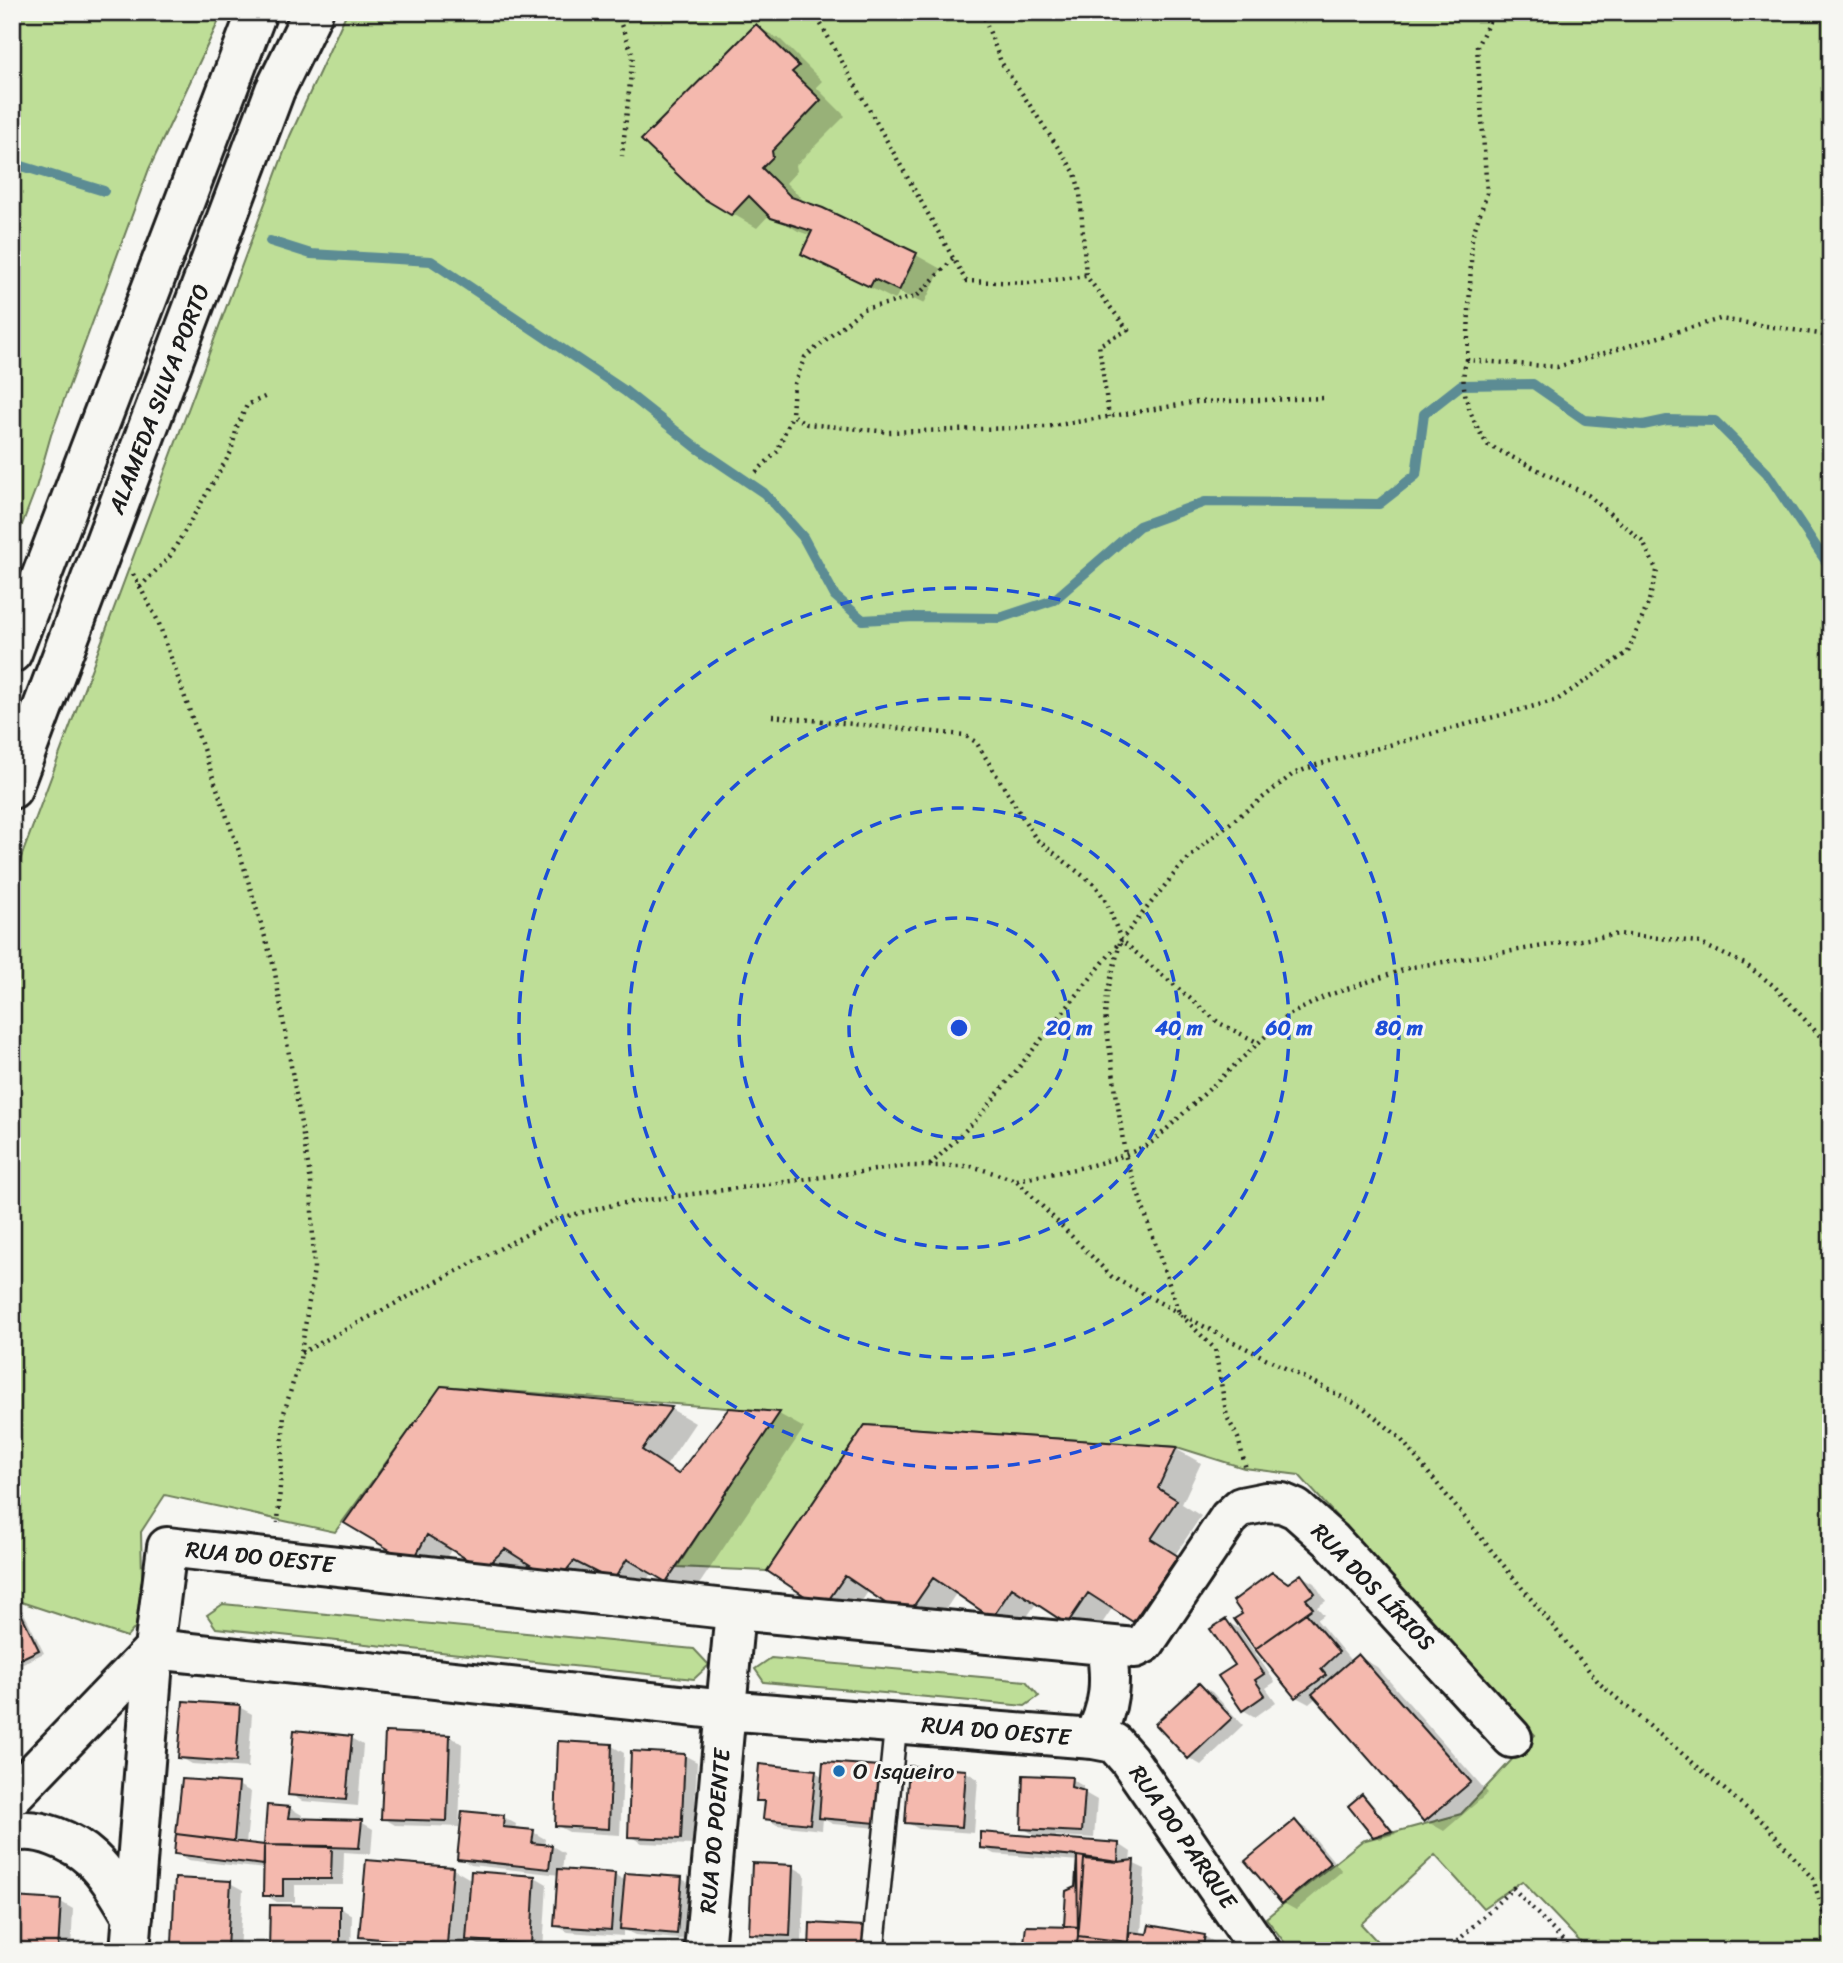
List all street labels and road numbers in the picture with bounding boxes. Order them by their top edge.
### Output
street label: ALAMEDA SILVA PORTO [96,278,222,521]
street label: RUA DOS LÍRIOS [1301,1513,1445,1661]
street label: RUA DO OESTE [184,1529,338,1585]
street label: RUA DO OESTE [920,1704,1073,1758]
street label: RUA DO POENTE [687,1746,743,1915]
street label: RUA DO PARQUE [1118,1756,1249,1919]

